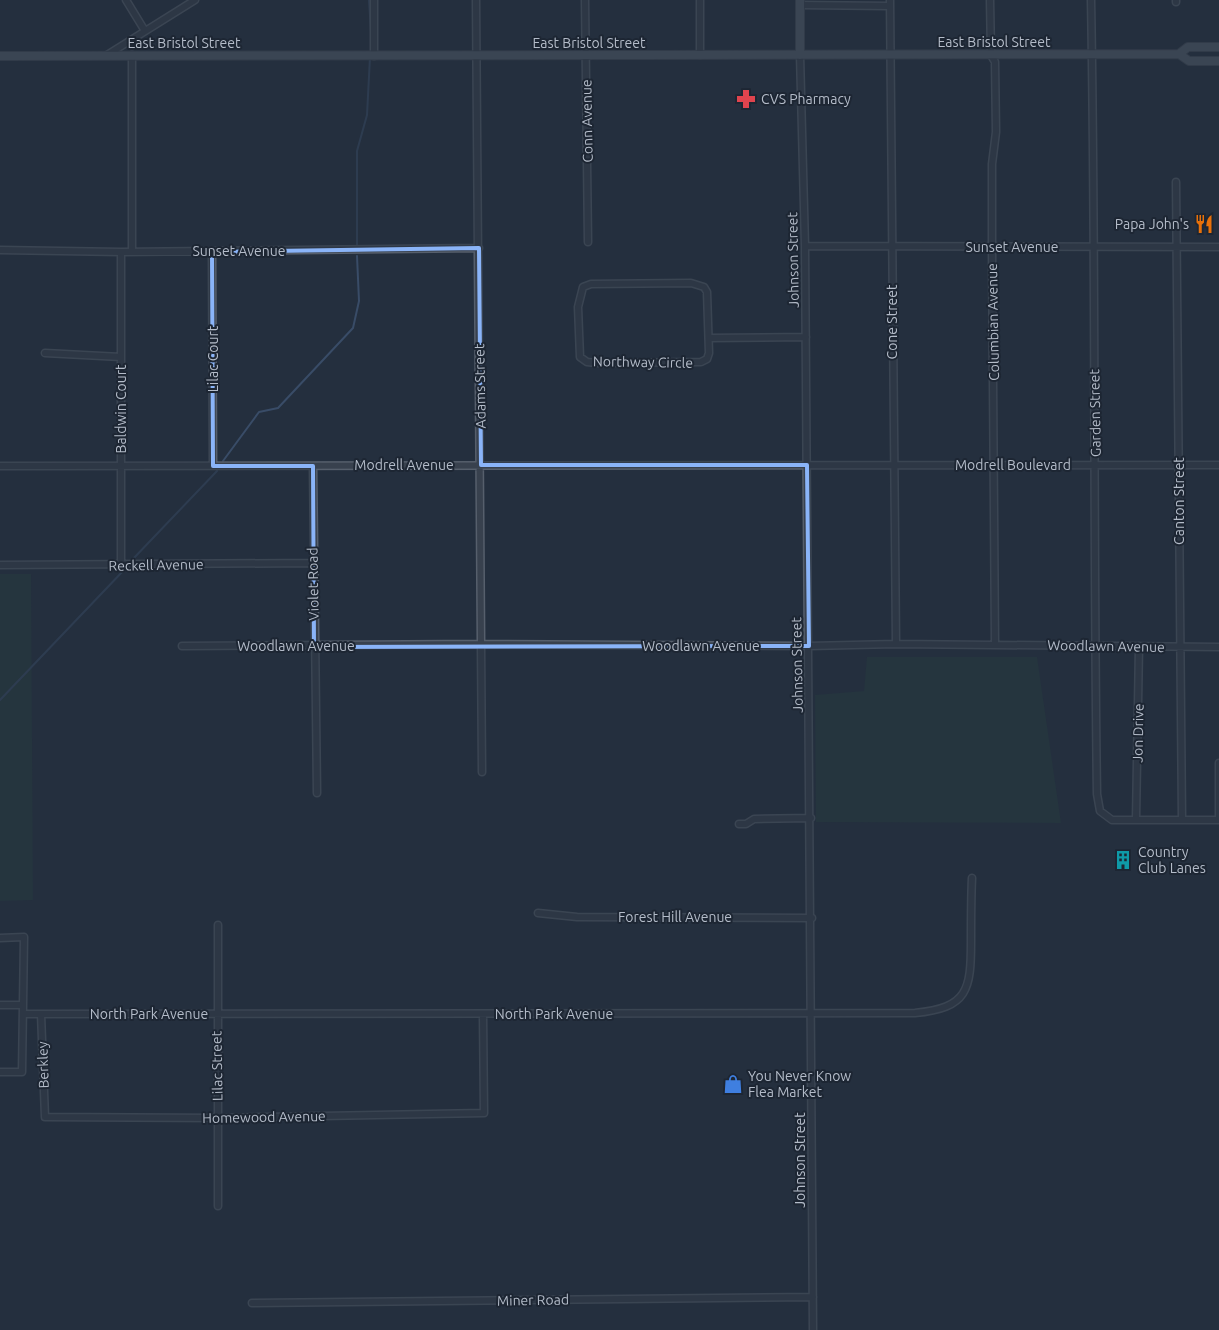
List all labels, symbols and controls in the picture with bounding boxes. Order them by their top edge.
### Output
street label: East Bristol Street [937,34,1051,50]
street label: East Bristol Street [127,35,241,51]
street label: East Bristol Street [532,35,646,51]
street label: Conn Avenue [578,79,596,163]
pharmacy icon: CVS Pharmacy [735,88,757,110]
place label: CVS Pharmacy [761,91,851,107]
street label: Johnson Street [784,212,802,308]
restaurant icon: Papa John's [1193,213,1215,235]
place label: Papa John's [1115,216,1189,232]
street label: Sunset Avenue [965,239,1059,255]
street label: Sunset Avenue [192,243,286,259]
street label: Columbian Avenue [984,263,1002,381]
street label: Cone Street [884,284,900,359]
street label: Lilac Court [205,325,221,392]
street label: Adams Street [471,343,489,429]
street label: Northway Circle [593,353,693,371]
street label: Baldwin Court [113,364,129,453]
street label: Garden Street [1086,368,1104,457]
street label: Modrell Avenue [354,457,454,473]
street label: Modrell Boulevard [955,457,1071,473]
street label: Canton Street [1171,457,1187,545]
street label: Violet Road [304,547,322,621]
street label: Reckell Avenue [108,556,204,574]
street label: Johnson Street [788,617,806,713]
street label: Woodlawn Avenue [1047,637,1165,655]
street label: Woodlawn Avenue [237,638,355,654]
street label: Woodlawn Avenue [642,638,760,654]
street label: Jon Drive [1129,703,1147,763]
place label: Country Club Lanes [1138,844,1206,876]
building icon: Country Club Lanes [1112,849,1134,871]
street label: Forest Hill Avenue [618,909,732,925]
street label: North Park Avenue [90,1006,208,1022]
street label: North Park Avenue [495,1006,613,1022]
street label: Lilac Street [208,1030,226,1101]
street label: Berkley [34,1041,52,1089]
place label: You Never Know Flea Market [748,1068,851,1100]
shop icon: You Never Know Flea Market [722,1073,744,1095]
street label: Homewood Avenue [202,1108,326,1126]
street label: Johnson Street [792,1112,808,1208]
street label: Miner Road [497,1291,569,1309]

